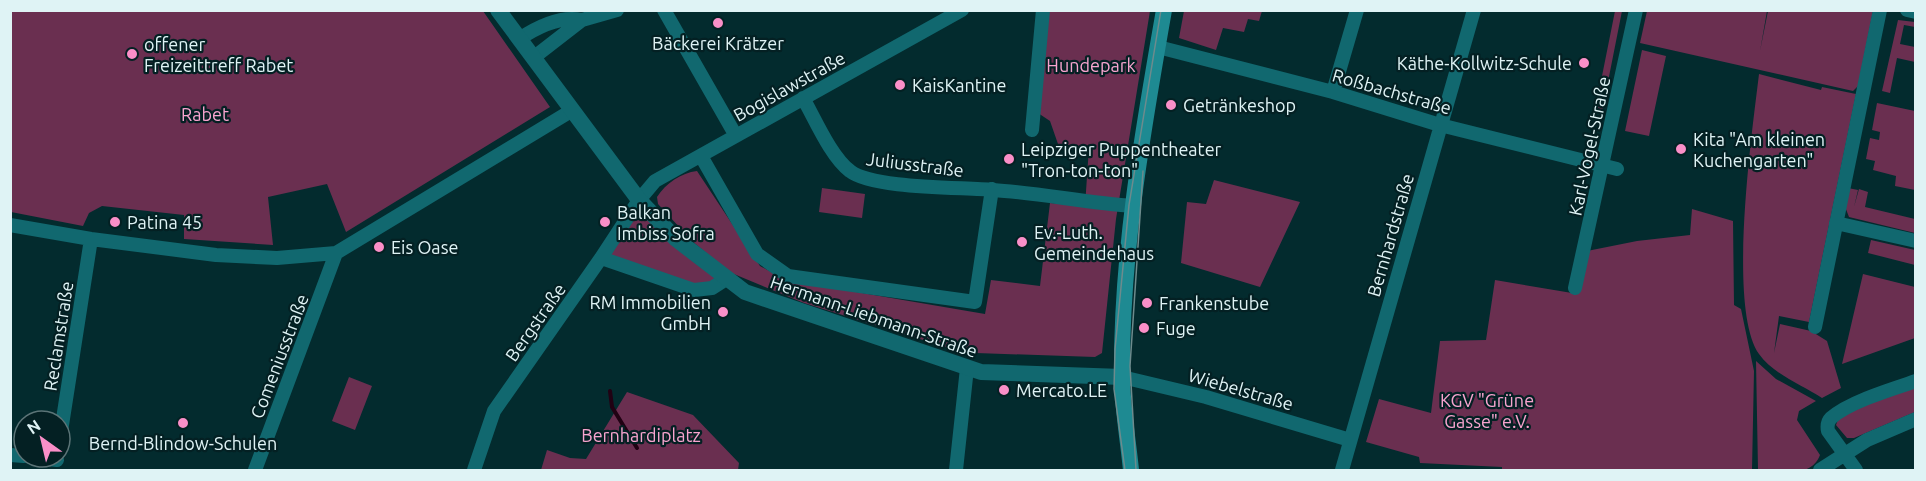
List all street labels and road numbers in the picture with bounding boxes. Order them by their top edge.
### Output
street label: Bogislawstraße [730,47,848,125]
street label: Roßbachstraße [1330,64,1454,118]
street label: Karl-Vogel-Straße [1564,75,1614,217]
street label: Juliusstraße [865,148,965,180]
street label: Bernhardstraße [1363,171,1417,299]
street label: Hermann-Liebmann-Straße [768,271,980,361]
street label: Bergstraße [501,279,569,365]
street label: Reclamstraße [39,280,77,392]
street label: Comeniusstraße [246,291,312,421]
street label: Wiebelstraße [1186,364,1296,414]

